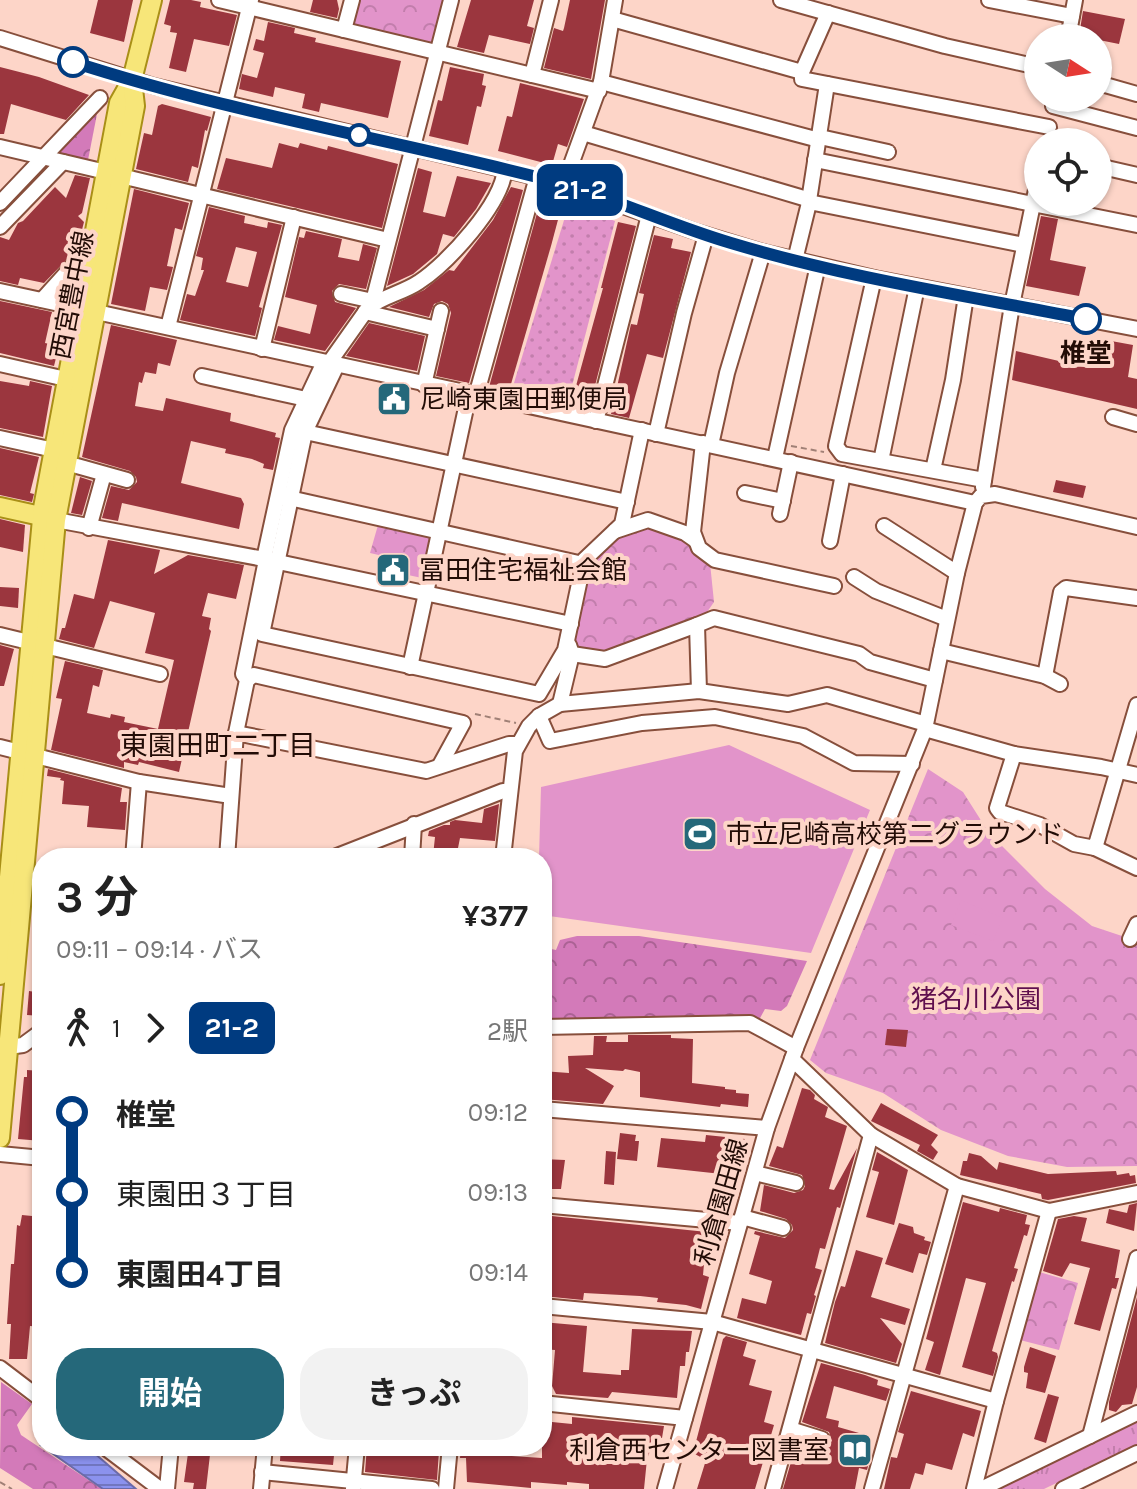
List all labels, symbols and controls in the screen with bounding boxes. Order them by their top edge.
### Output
north arrow [1024,24,1112,112]
map controls [1024,24,1112,216]
unlabelled marker [58,47,88,77]
unlabelled marker [348,124,370,146]
button: locate [1024,128,1112,216]
line badge: 21-2 [524,164,636,216]
text: 21-2 [553,173,607,206]
street label: 西宮豊中線 [45,228,100,362]
marker: 椎堂 [1071,304,1101,334]
place label: 椎堂 [1060,338,1112,369]
public building icon: 尼崎東園田郵便局 [375,380,413,418]
place label: 尼崎東園田郵便局 [420,384,628,415]
public building icon: 冨田住宅福祉会館 [374,551,412,589]
place label: 冨田住宅福祉会館 [419,555,627,586]
district label: 東園田町二丁目 [120,729,316,762]
sports icon: 市立尼崎高校第二グラウンド [681,815,719,853]
place label: 市立尼崎高校第二グラウンド [726,819,1064,850]
text: 3 分 [56,872,139,923]
text: ¥377 [462,898,528,934]
text: 09:11 – 09:14 · バス [56,934,263,965]
park label: 猪名川公園 [911,984,1041,1015]
icon: walk [56,1006,100,1050]
icon: forward [133,1006,177,1050]
text: 21-2 [205,1011,259,1044]
text: 1 [112,1013,121,1044]
text: 2駅 [487,1016,528,1047]
text: 椎堂 [116,1097,176,1133]
text: 09:12 [468,1097,528,1128]
street label: 利倉園田線 [689,1135,754,1269]
text: 東園田３丁目 [116,1177,296,1213]
text: 09:13 [468,1177,528,1208]
text: 東園田4丁目 [116,1257,284,1293]
text: 09:14 [468,1257,528,1288]
button: 開始 [56,1348,284,1440]
button: きっぷ [300,1348,528,1440]
library icon: 利倉西センター図書室 [836,1431,874,1469]
place label: 利倉西センター図書室 [569,1435,829,1466]

